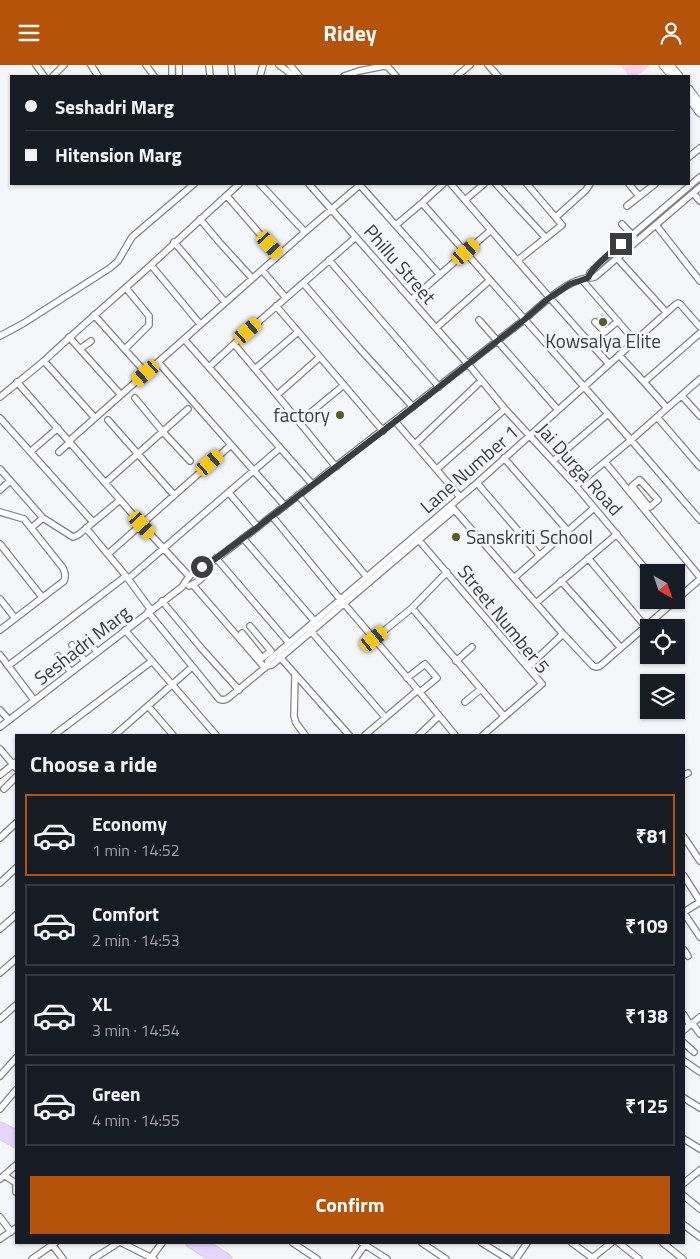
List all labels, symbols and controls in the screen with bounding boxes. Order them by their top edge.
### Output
text: Ridey [323,16,377,50]
icon: menu [15,19,43,47]
icon: person [657,19,685,47]
text: Seshadri Marg [55,92,174,121]
text: Hitension Marg [55,140,182,169]
street label: Phillu Street [357,217,444,310]
car [254,229,285,261]
route end [610,233,632,255]
car [449,236,482,268]
car [231,315,264,347]
marker: Kowsalya Elite [597,316,609,328]
place label: Kowsalya Elite [545,326,661,355]
car [129,357,162,389]
place label: factory [273,400,330,429]
marker: factory [334,409,346,421]
street label: Jai Durga Road [531,416,630,522]
street label: Lane Number 1 [413,418,524,520]
car [193,447,226,479]
car [126,509,157,541]
place label: Sanskriti School [466,522,593,551]
marker: Sanskriti School [450,531,462,543]
route start [191,556,213,578]
street label: Street Number 5 [451,558,557,679]
north arrow [640,564,685,609]
map controls [640,564,685,719]
street label: Seshadri Marg [27,598,136,691]
button: locate [640,619,685,664]
car [357,624,390,654]
button: layers [640,674,685,719]
text: Choose a ride [30,747,157,781]
text: Economy [92,809,167,838]
icon: car [32,813,77,858]
text: ₹81 [636,821,668,850]
text: 1 min · 14:52 [92,838,180,862]
text: Comfort [92,899,159,928]
icon: car [32,903,77,948]
text: ₹109 [625,911,668,940]
text: 2 min · 14:53 [92,928,180,952]
text: XL [92,989,112,1018]
icon: car [32,993,77,1038]
text: ₹138 [625,1001,668,1030]
text: 3 min · 14:54 [92,1018,180,1042]
text: Green [92,1079,141,1108]
icon: car [32,1083,77,1128]
text: ₹125 [625,1091,668,1120]
text: 4 min · 14:55 [92,1108,180,1132]
button: Confirm [30,1176,670,1234]

